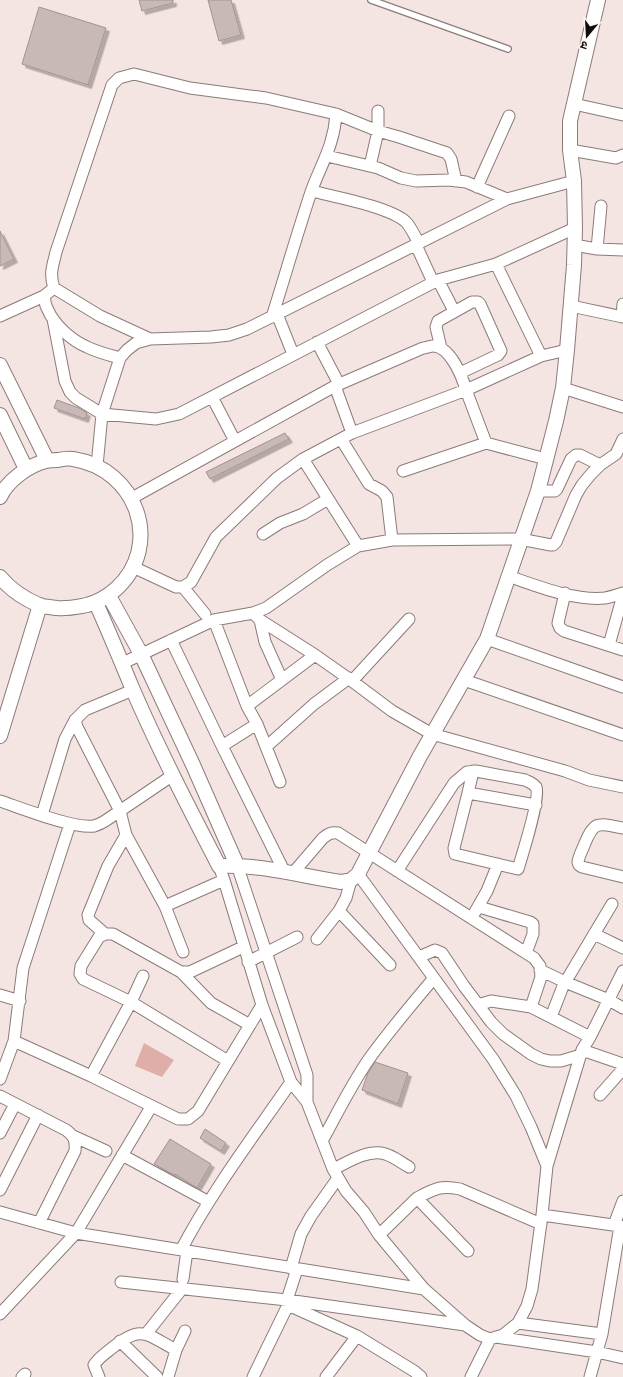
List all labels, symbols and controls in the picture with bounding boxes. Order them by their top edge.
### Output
north arrow [567,16,607,56]
text: उ [578,38,589,52]

